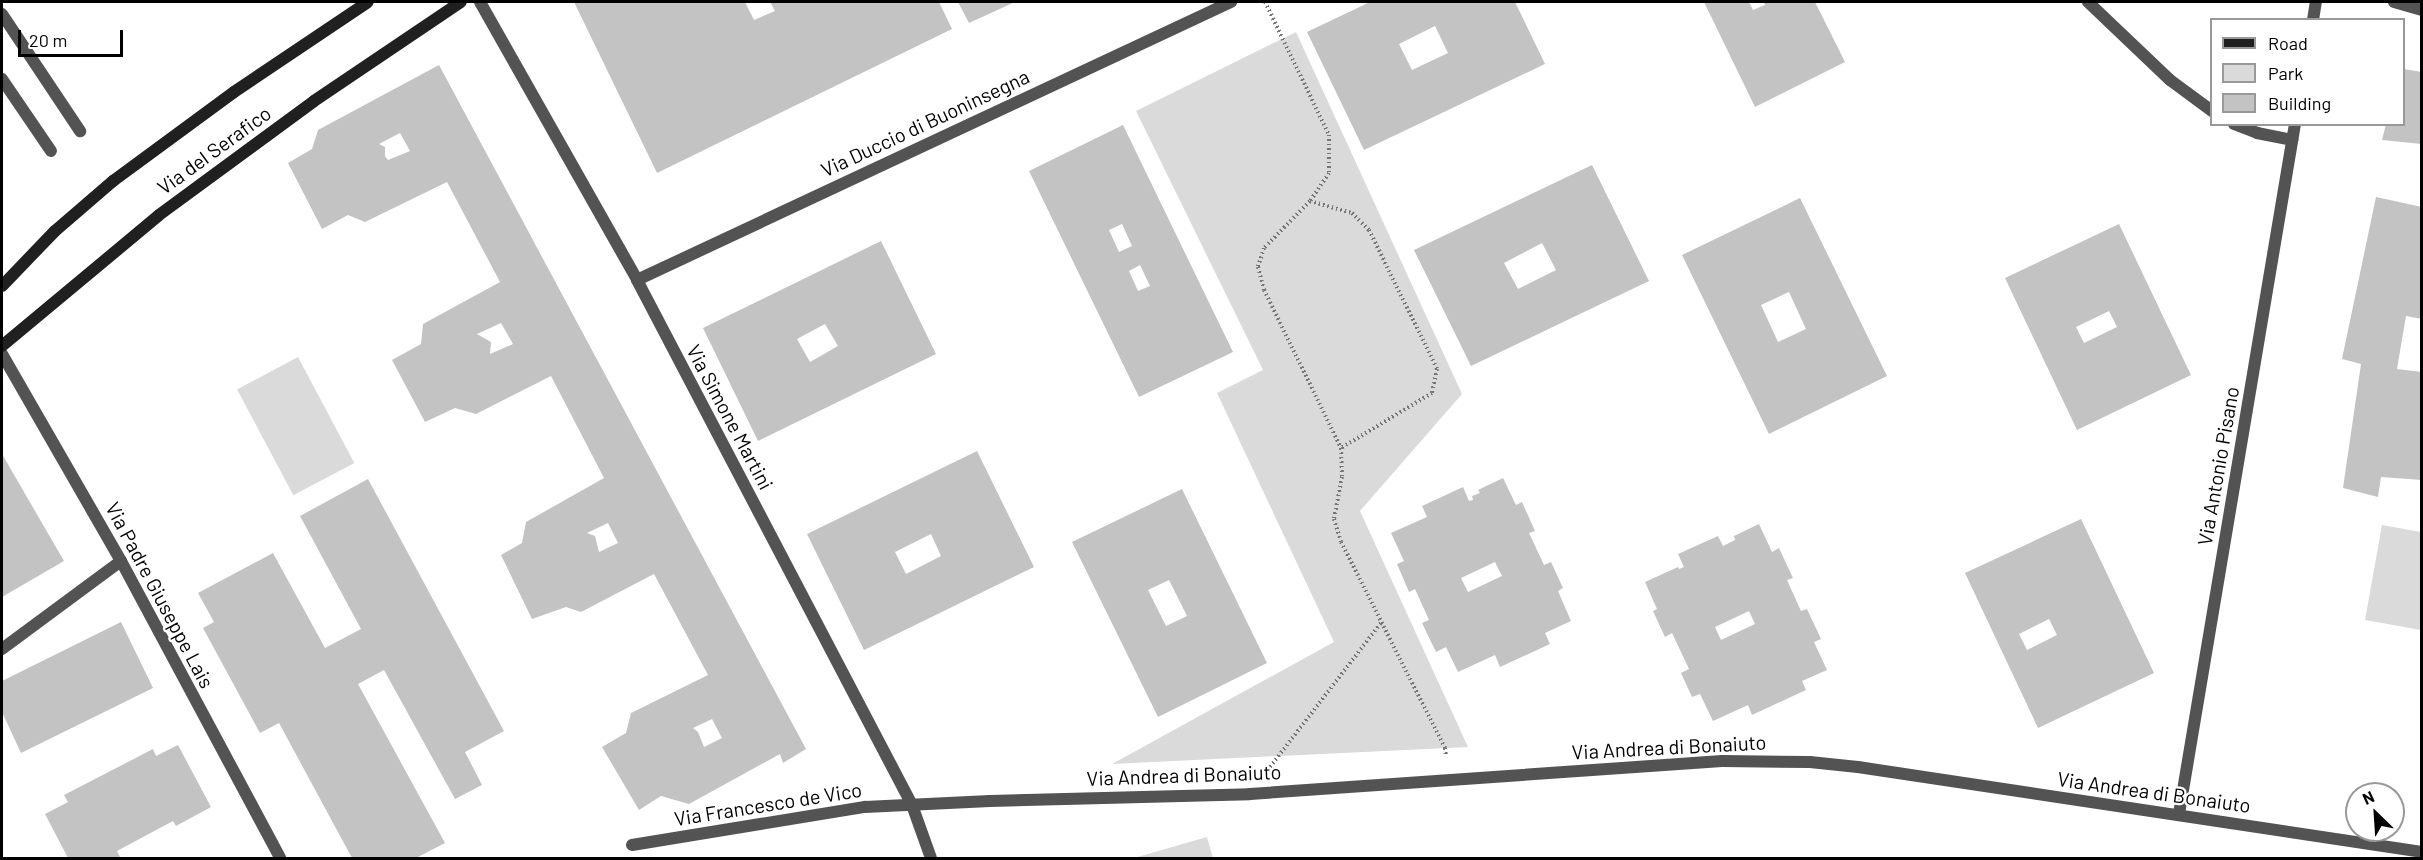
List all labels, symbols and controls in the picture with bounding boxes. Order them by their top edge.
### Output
scale bar [21,18,126,56]
legend [2210,18,2405,126]
text: 20 m [29,29,67,51]
text: Road [2268,32,2308,54]
text: Park [2268,62,2303,84]
street label: Via Duccio di Buoninsegna [817,64,1033,182]
text: Building [2268,92,2331,114]
street label: Via del Serafico [153,101,275,199]
street label: Via Simone Martini [682,340,778,494]
street label: Via Antonio Pisano [2192,385,2244,547]
street label: Via Padre Giuseppe Lais [101,498,219,692]
street label: Via Andrea di Bonaiuto [1571,730,1767,764]
street label: Via Andrea di Bonaiuto [1086,760,1282,790]
street label: Via Andrea di Bonaiuto [2056,767,2252,817]
street label: Via Francesco de Vico [672,777,864,831]
north arrow [2345,782,2405,842]
text: N [2359,786,2377,808]

